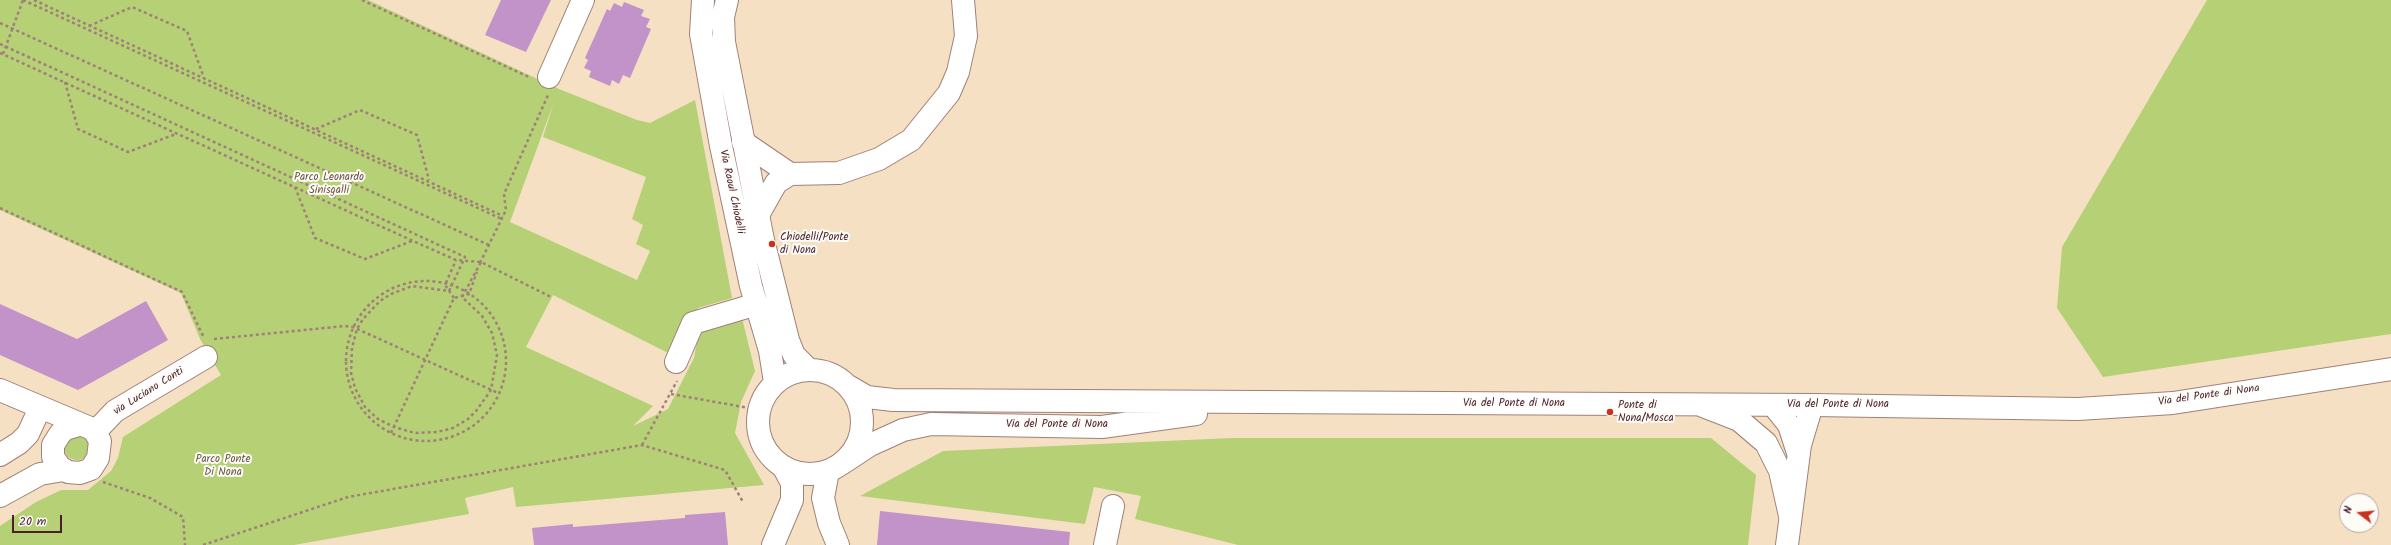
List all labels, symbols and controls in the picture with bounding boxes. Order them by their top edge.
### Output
street label: Via Raoul Chiodelli [716,149,746,235]
park label: Parco Leonardo Sinisgalli [294,171,364,197]
place label: Chiodelli/Ponte di Nona [780,231,848,257]
marker: Chiodelli/Ponte di Nona [767,239,777,249]
street label: via Luciano Conti [111,365,187,419]
street label: Via del Ponte di Nona [2158,382,2260,410]
street label: Via del Ponte di Nona [1463,397,1565,411]
street label: Via del Ponte di Nona [1787,398,1889,412]
place label: Ponte di Nona/Mosca [1618,399,1674,425]
marker: Ponte di Nona/Mosca [1605,407,1615,417]
street label: Via del Ponte di Nona [1006,418,1108,432]
park label: Parco Ponte Di Nona [195,453,251,479]
north arrow [2339,493,2379,533]
text: N [2339,504,2358,516]
scale bar [14,507,64,533]
text: 20 m [19,512,46,531]

